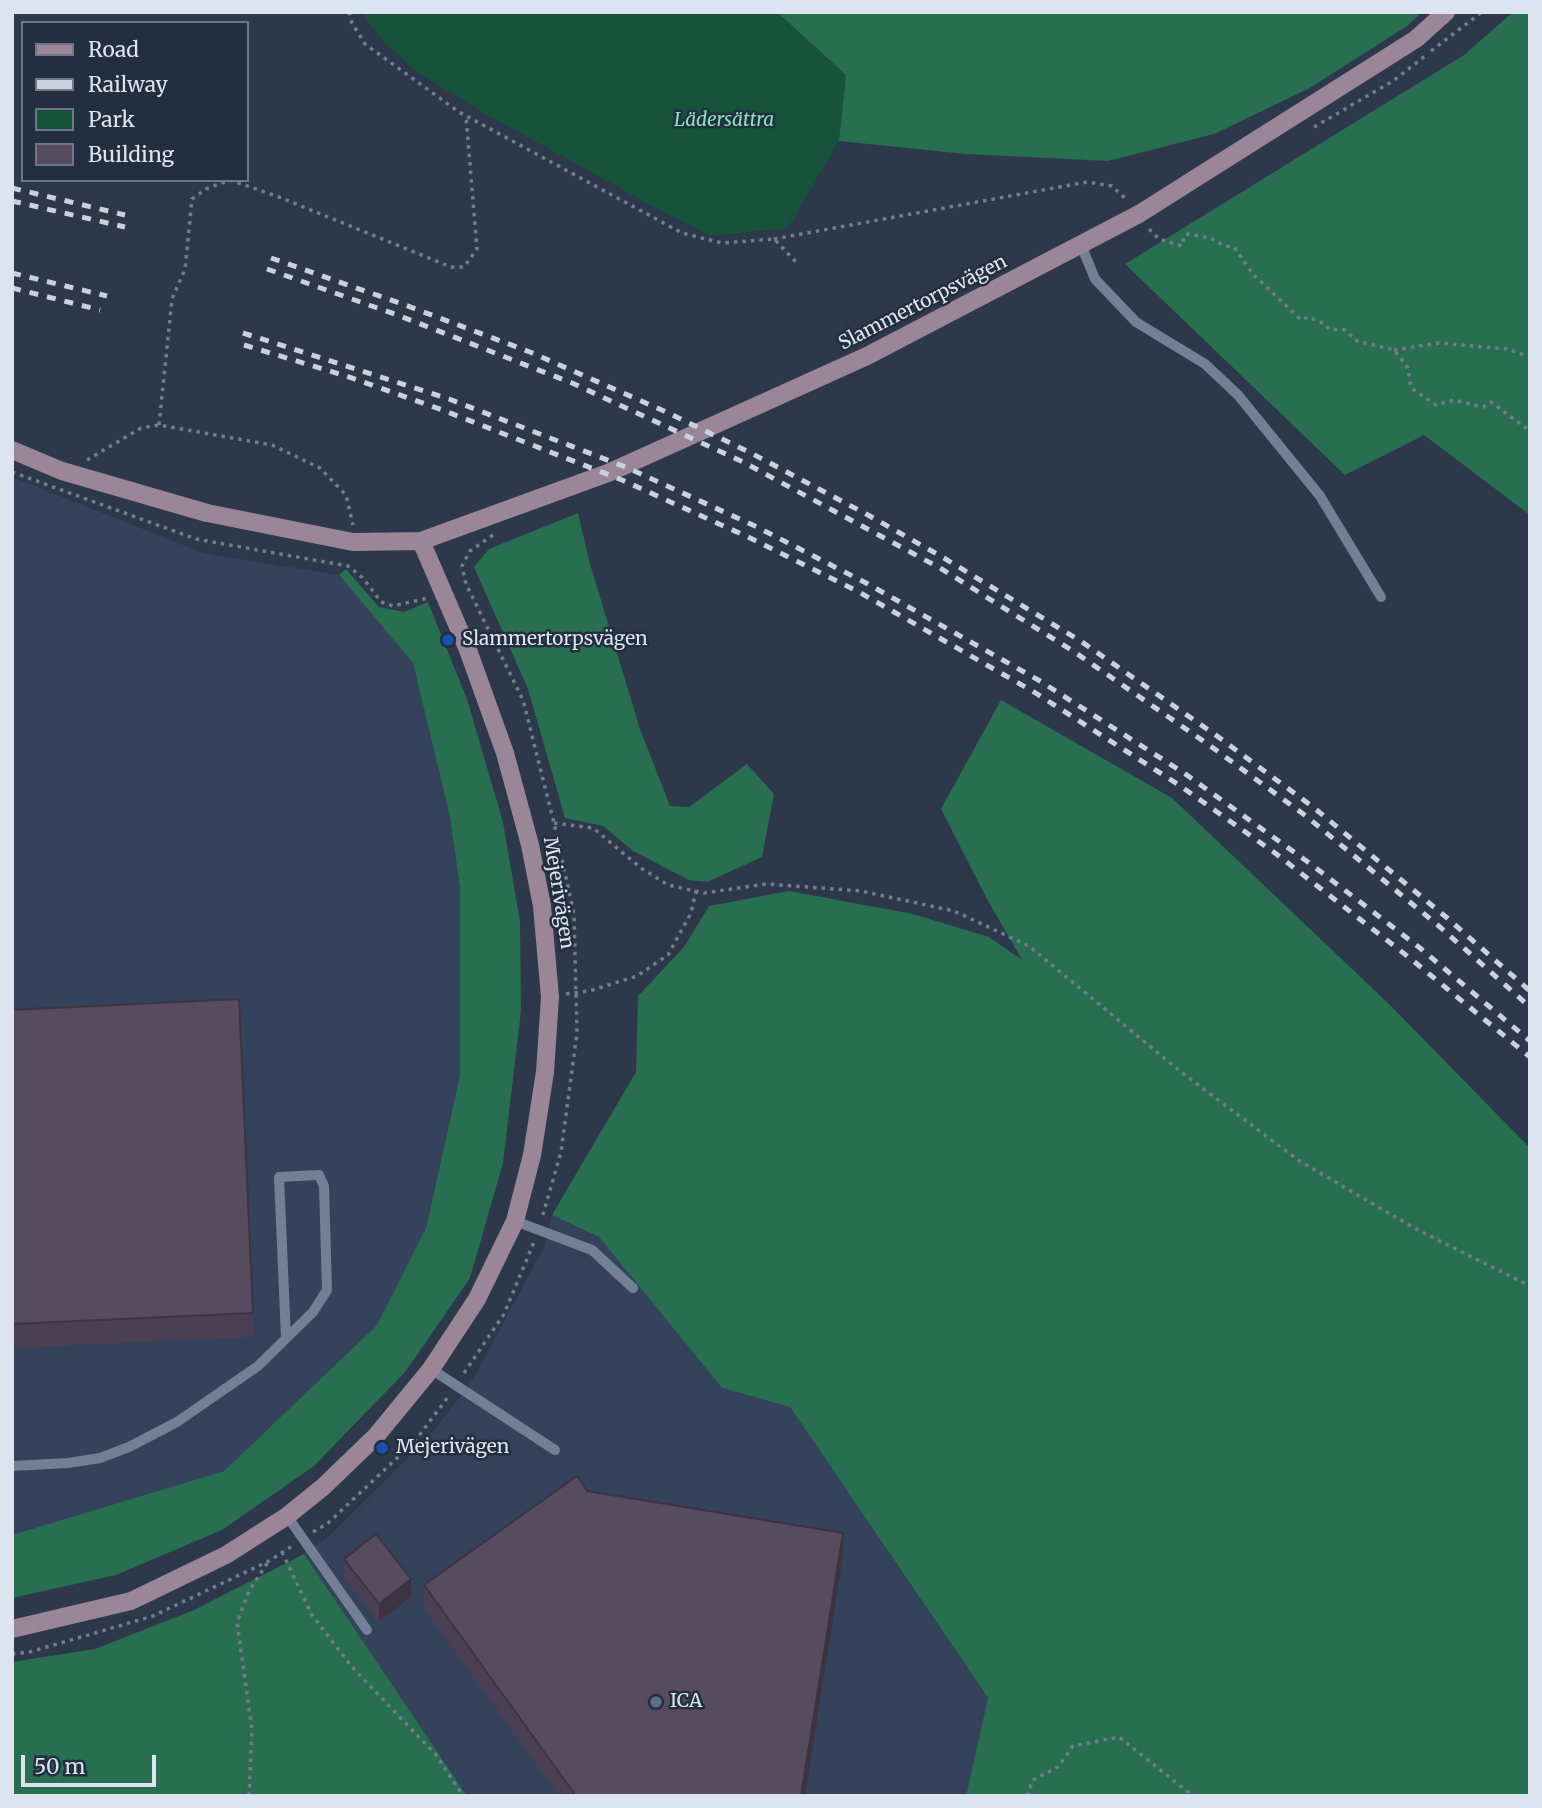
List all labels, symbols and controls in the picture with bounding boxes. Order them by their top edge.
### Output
legend [21,21,248,182]
text: Road [88,36,139,63]
text: Railway [88,71,168,98]
text: Park [88,106,135,133]
park label: Lädersättra [674,110,774,132]
text: Building [88,141,174,168]
street label: Slammertorpsvägen [835,251,1011,355]
place label: Slammertorpsvägen [462,629,648,651]
marker: Slammertorpsvägen [440,632,456,648]
street label: Mejerivägen [538,835,578,951]
place label: Mejerivägen [396,1437,509,1459]
marker: Mejerivägen [374,1440,390,1456]
place label: ICA [670,1691,702,1713]
marker: ICA [648,1694,664,1710]
scale bar [24,1742,159,1786]
text: 50 m [34,1753,85,1780]

